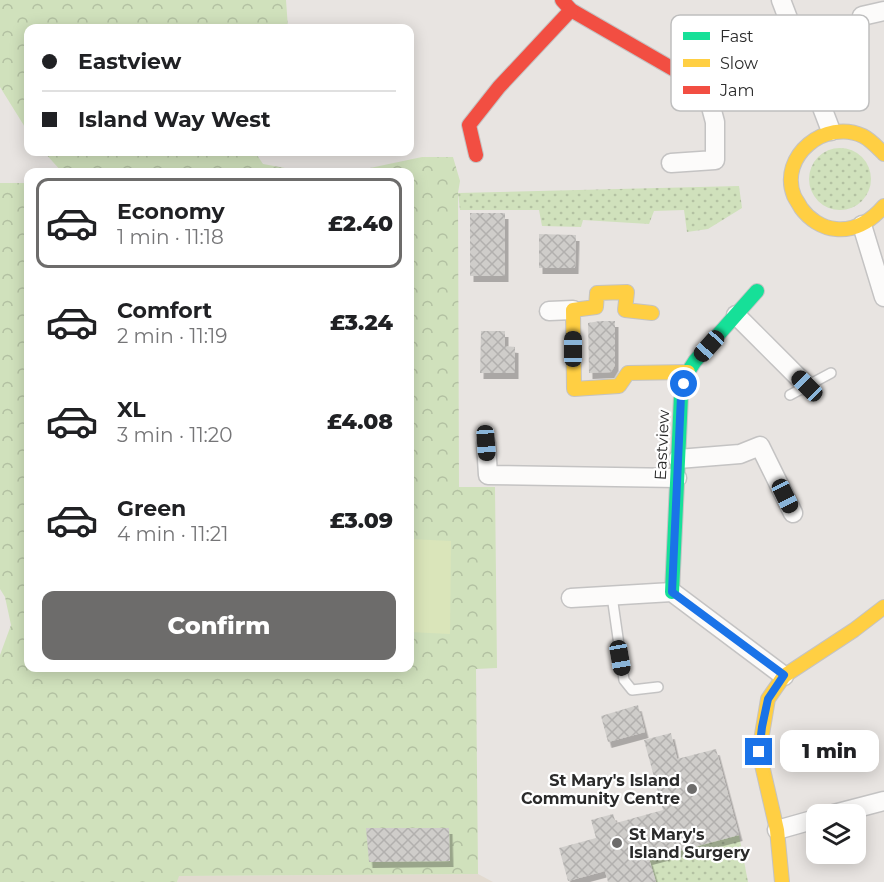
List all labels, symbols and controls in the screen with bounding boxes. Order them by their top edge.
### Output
legend [671,15,869,111]
text: Fast [720,27,754,46]
text: Eastview [78,48,181,75]
text: Slow [720,54,758,73]
text: Jam [719,81,754,100]
text: Island Way West [78,106,270,133]
icon: car [45,196,99,250]
text: Economy [117,198,225,225]
text: £2.40 [328,210,393,237]
text: 1 min · 11:18 [117,225,224,249]
icon: car [45,295,99,349]
text: Comfort [117,297,212,324]
text: £3.24 [330,309,393,336]
text: 2 min · 11:19 [117,324,227,348]
car [690,327,728,365]
car [564,331,582,367]
car [788,367,826,405]
route start [670,370,697,397]
icon: car [45,394,99,448]
text: XL [117,396,146,423]
text: £4.08 [327,408,393,435]
street label: Eastview [651,409,673,481]
text: 3 min · 11:20 [117,423,232,447]
car [476,424,496,462]
car [769,476,801,516]
icon: car [45,493,99,547]
text: Green [117,495,186,522]
text: £3.09 [330,507,393,534]
text: 4 min · 11:21 [117,522,228,546]
button: Confirm [42,591,396,660]
car [608,639,632,677]
callout: 1 min [780,731,879,773]
route end [745,738,772,765]
text: 1 min [802,739,857,763]
place label: St Mary's Island Community Centre [521,771,680,808]
marker: St Mary's Island Community Centre [685,782,699,796]
map controls [806,804,866,864]
button: layers [806,804,866,864]
place label: St Mary's Island Surgery [629,825,750,862]
marker: St Mary's Island Surgery [610,836,624,850]

